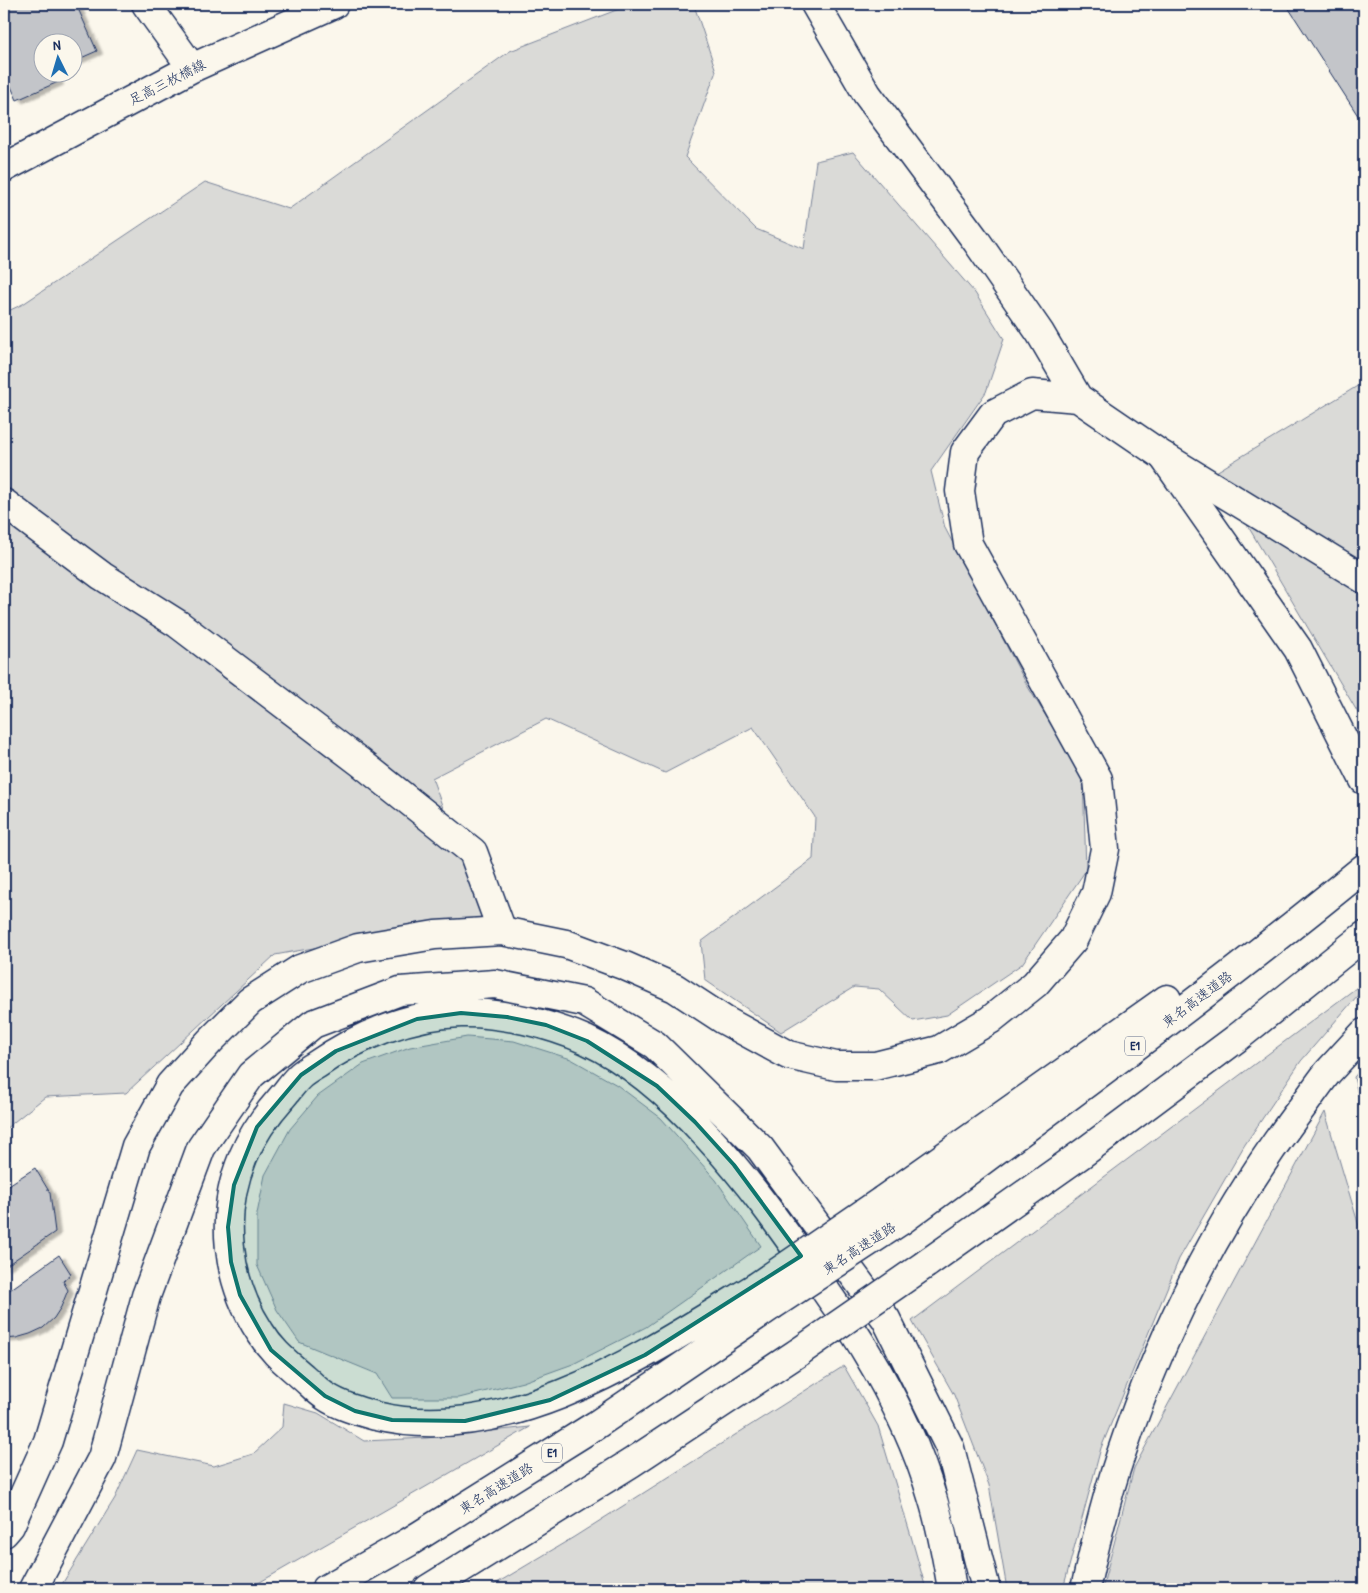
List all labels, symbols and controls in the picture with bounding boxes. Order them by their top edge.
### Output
north arrow [32,32,82,82]
text: N [52,35,62,54]
street label: 足高三枚橋線 [125,54,209,109]
street label: 東名高速道路 [1157,966,1236,1031]
road number: E1 [1125,1036,1145,1056]
street label: 東名高速道路 [818,1217,899,1278]
road number: E1 [542,1444,562,1462]
street label: 東名高速道路 [455,1457,536,1518]

